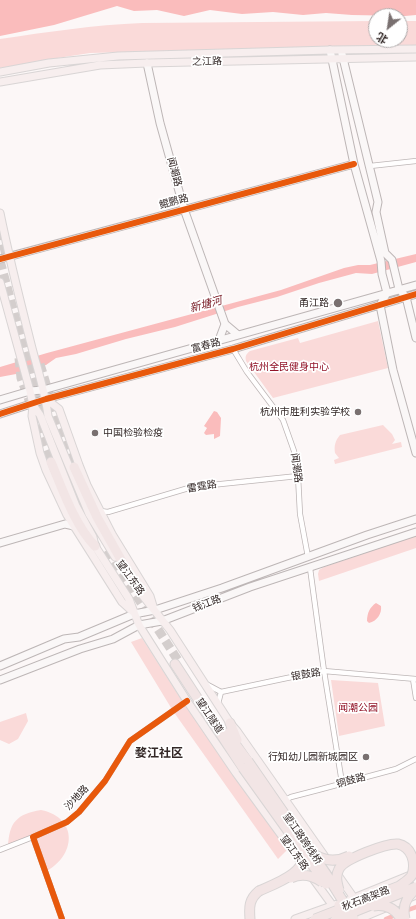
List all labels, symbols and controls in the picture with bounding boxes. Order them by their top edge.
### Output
north arrow [368,8,408,48]
text: 北 [374,30,390,46]
street label: 之江路 [192,56,222,68]
street label: 闻潮路 [164,156,184,188]
street label: 鲲鹏路 [158,192,190,212]
water label: 新塘河 [188,294,224,316]
place label: 甬江路 [299,297,329,309]
marker: 甬江路 [332,297,344,309]
street label: 富春路 [190,336,222,356]
park label: 杭州全民健身中心 [249,361,329,373]
place label: 杭州市胜利实验学校 [260,406,350,418]
marker: 杭州市胜利实验学校 [353,407,363,417]
place label: 中国检验检疫 [103,427,163,439]
marker: 中国检验检疫 [90,428,100,438]
street label: 闻潮路 [288,452,304,484]
street label: 雷霆路 [186,479,218,495]
street label: 望江东路 [113,558,147,598]
street label: 钱江路 [191,593,223,615]
street label: 银鼓路 [290,667,322,683]
street label: 望江隧道 [193,696,225,736]
park label: 闻潮公园 [338,702,378,714]
district label: 婺江社区 [135,747,183,761]
place label: 行知幼儿园新城园区 [268,751,358,763]
marker: 行知幼儿园新城园区 [361,752,371,762]
street label: 铜鼓路 [335,771,367,791]
street label: 沙地路 [62,783,92,813]
street label: 望江路跨线桥 [280,811,324,867]
street label: 望江东路 [277,833,311,873]
street label: 秋石高架路 [341,884,391,914]

